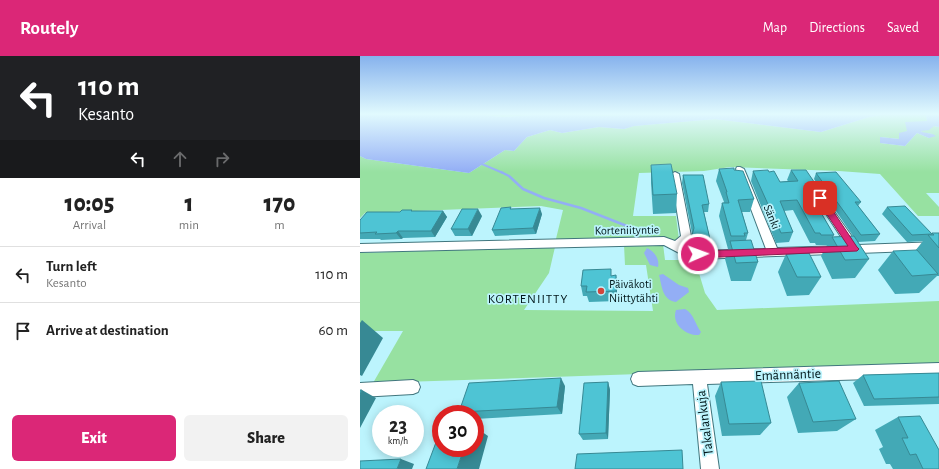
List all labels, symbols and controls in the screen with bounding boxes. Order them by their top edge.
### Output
text: Routely [20,19,79,38]
text: Map [763,21,787,35]
text: Directions [809,21,865,35]
text: Saved [887,21,919,35]
icon: left [12,72,64,124]
text: 110 m [78,73,140,101]
text: Kesanto [78,106,134,124]
icon: left [127,148,149,170]
icon: ahead [169,148,191,170]
icon: right [211,148,233,170]
pin [803,181,837,215]
icon: arrive [809,187,831,209]
text: 10:05 [65,192,114,216]
text: 1 [184,192,193,216]
text: 170 [264,192,295,216]
street label: Sänki [762,203,782,231]
text: Arrival [73,219,106,232]
text: min [179,219,199,232]
text: m [274,219,285,232]
street label: Korteniityntie [595,223,659,238]
position arrow [677,233,719,275]
text: Turn left [46,259,97,274]
icon: left [12,264,34,286]
text: 110 m [315,267,348,282]
text: Kesanto [46,277,87,290]
place label: Päiväkoti Niittytähti [609,278,658,305]
marker: Päiväkoti Niittytähti [596,286,606,296]
district label: KORTENIITTY [488,293,568,306]
icon: arrive [12,320,34,342]
text: Arrive at destination [46,323,169,338]
text: 60 m [319,323,348,338]
street label: Emännäntie [755,367,821,383]
street label: Takalankuja [694,389,716,456]
speed limit sign: 30 [432,405,484,457]
button: Exit [12,415,176,461]
button: Share [184,415,348,461]
text: 23 [389,416,407,436]
text: km/h [388,436,408,446]

